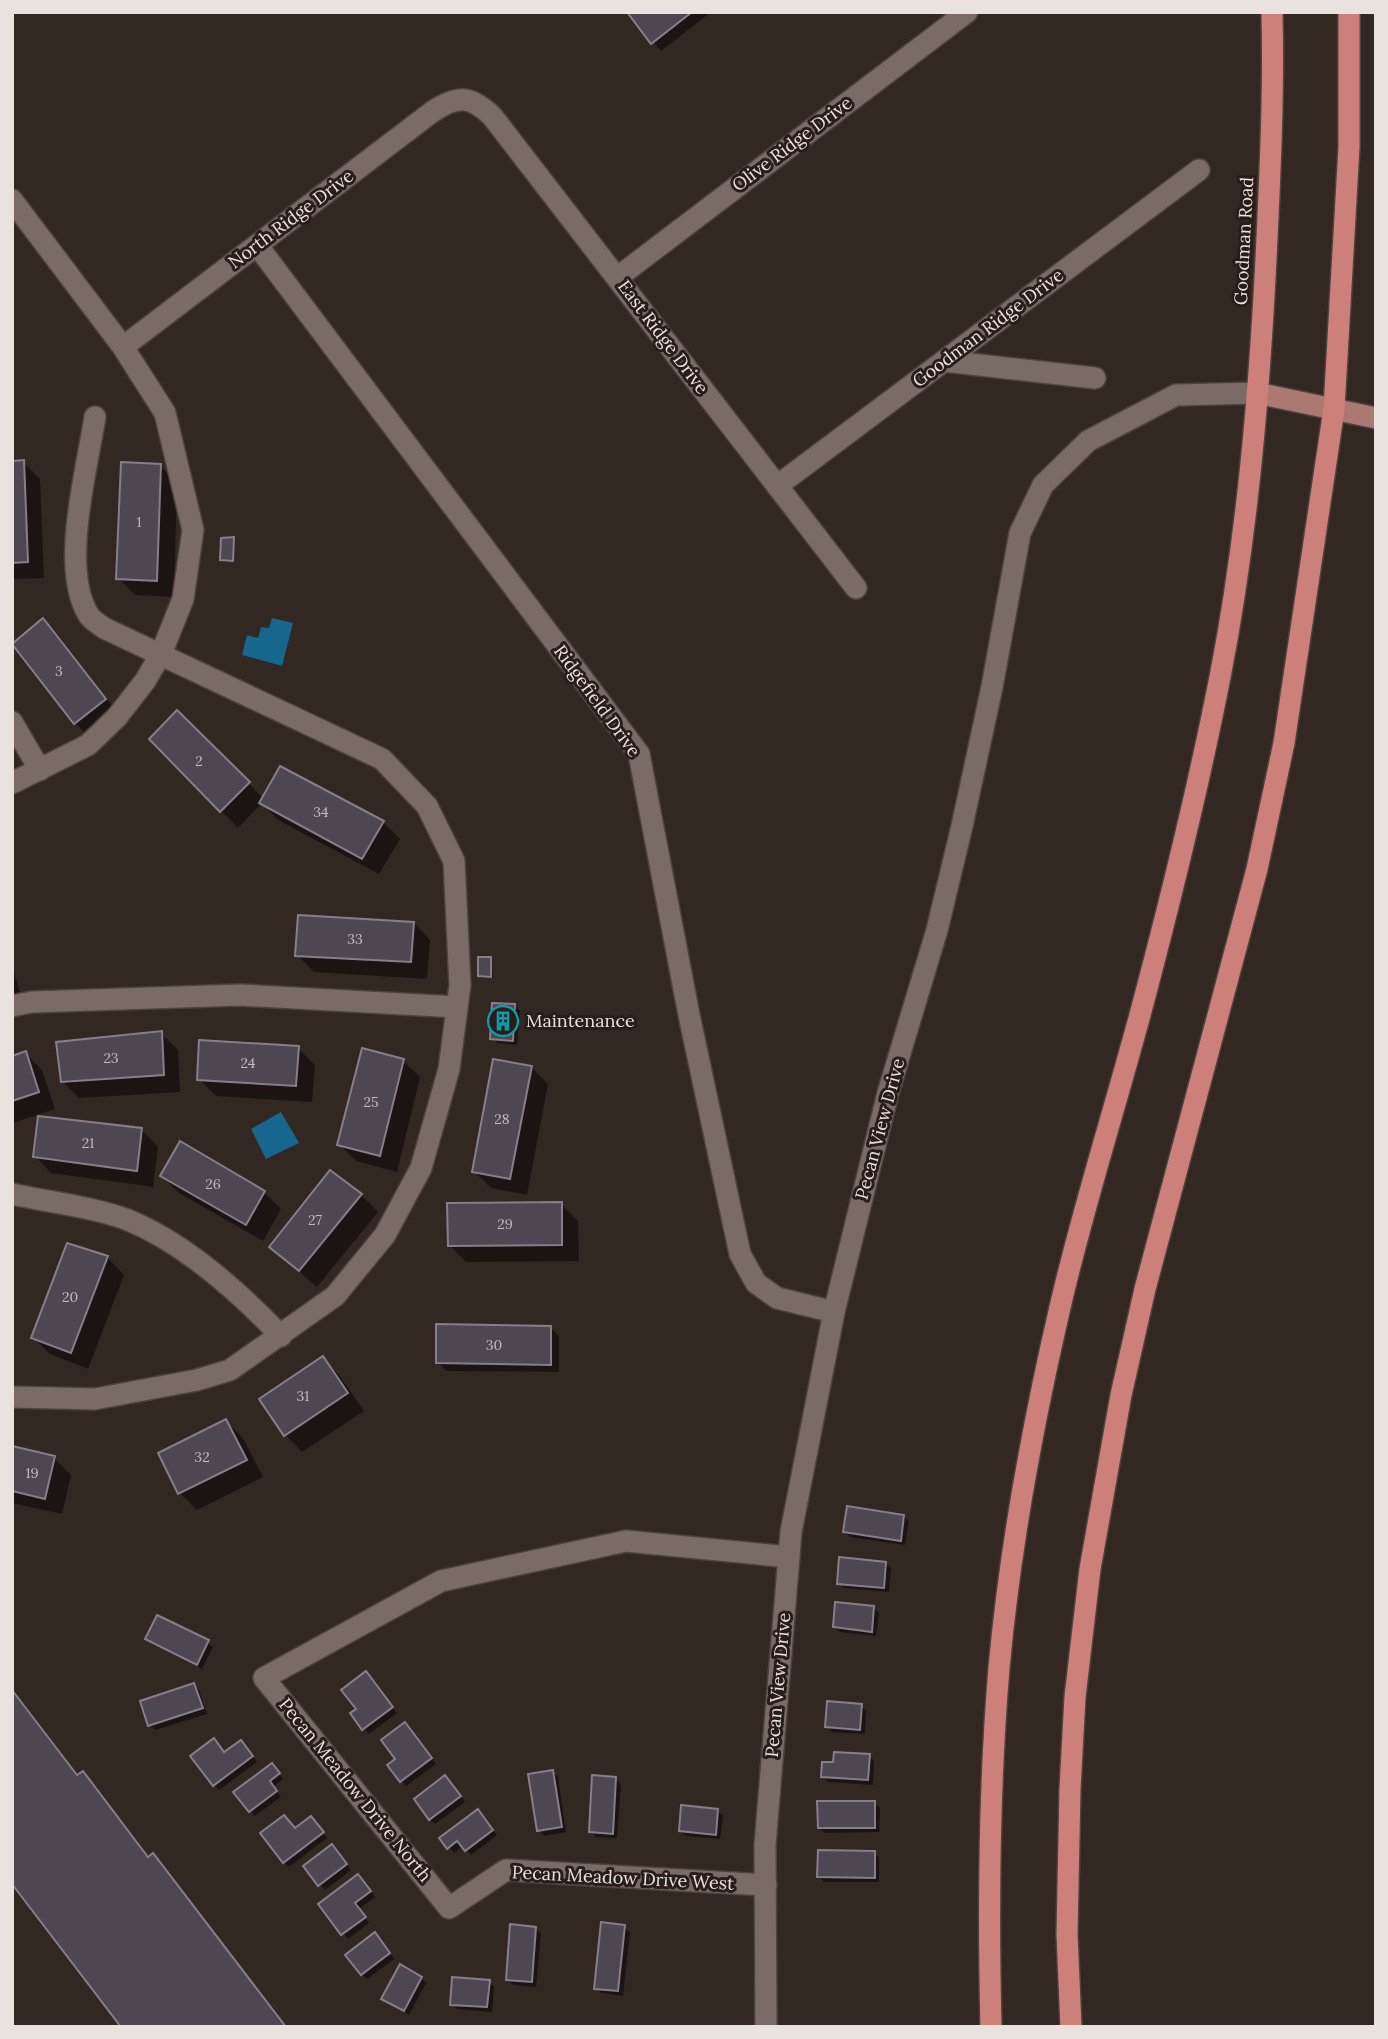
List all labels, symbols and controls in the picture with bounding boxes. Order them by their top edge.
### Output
street label: Olive Ridge Drive [727,91,856,196]
street label: North Ridge Drive [223,164,358,273]
street label: Goodman Road [1229,176,1258,306]
street label: Goodman Ridge Drive [908,263,1068,392]
street label: East Ridge Drive [613,275,714,399]
house number: 1 [136,513,142,531]
street label: Ridgefield Drive [549,640,646,762]
house number: 3 [55,662,63,680]
house number: 2 [195,752,203,770]
house number: 34 [313,803,329,821]
house number: 33 [347,930,363,948]
building icon: Maintenance [486,1004,520,1038]
place label: Maintenance [526,1009,635,1032]
house number: 23 [103,1049,119,1067]
house number: 24 [241,1054,256,1072]
street label: Pecan View Drive [850,1055,909,1202]
house number: 25 [363,1093,379,1111]
house number: 28 [494,1110,510,1128]
house number: 21 [82,1134,94,1152]
house number: 26 [205,1175,221,1193]
house number: 27 [308,1211,323,1229]
house number: 29 [497,1215,513,1233]
house number: 20 [62,1288,78,1306]
house number: 30 [486,1336,502,1354]
house number: 31 [297,1387,309,1405]
house number: 32 [194,1448,210,1466]
house number: 19 [25,1464,39,1482]
street label: Pecan View Drive [760,1611,795,1758]
street label: Pecan Meadow Drive North [274,1693,437,1886]
street label: Pecan Meadow Drive West [511,1860,735,1895]

